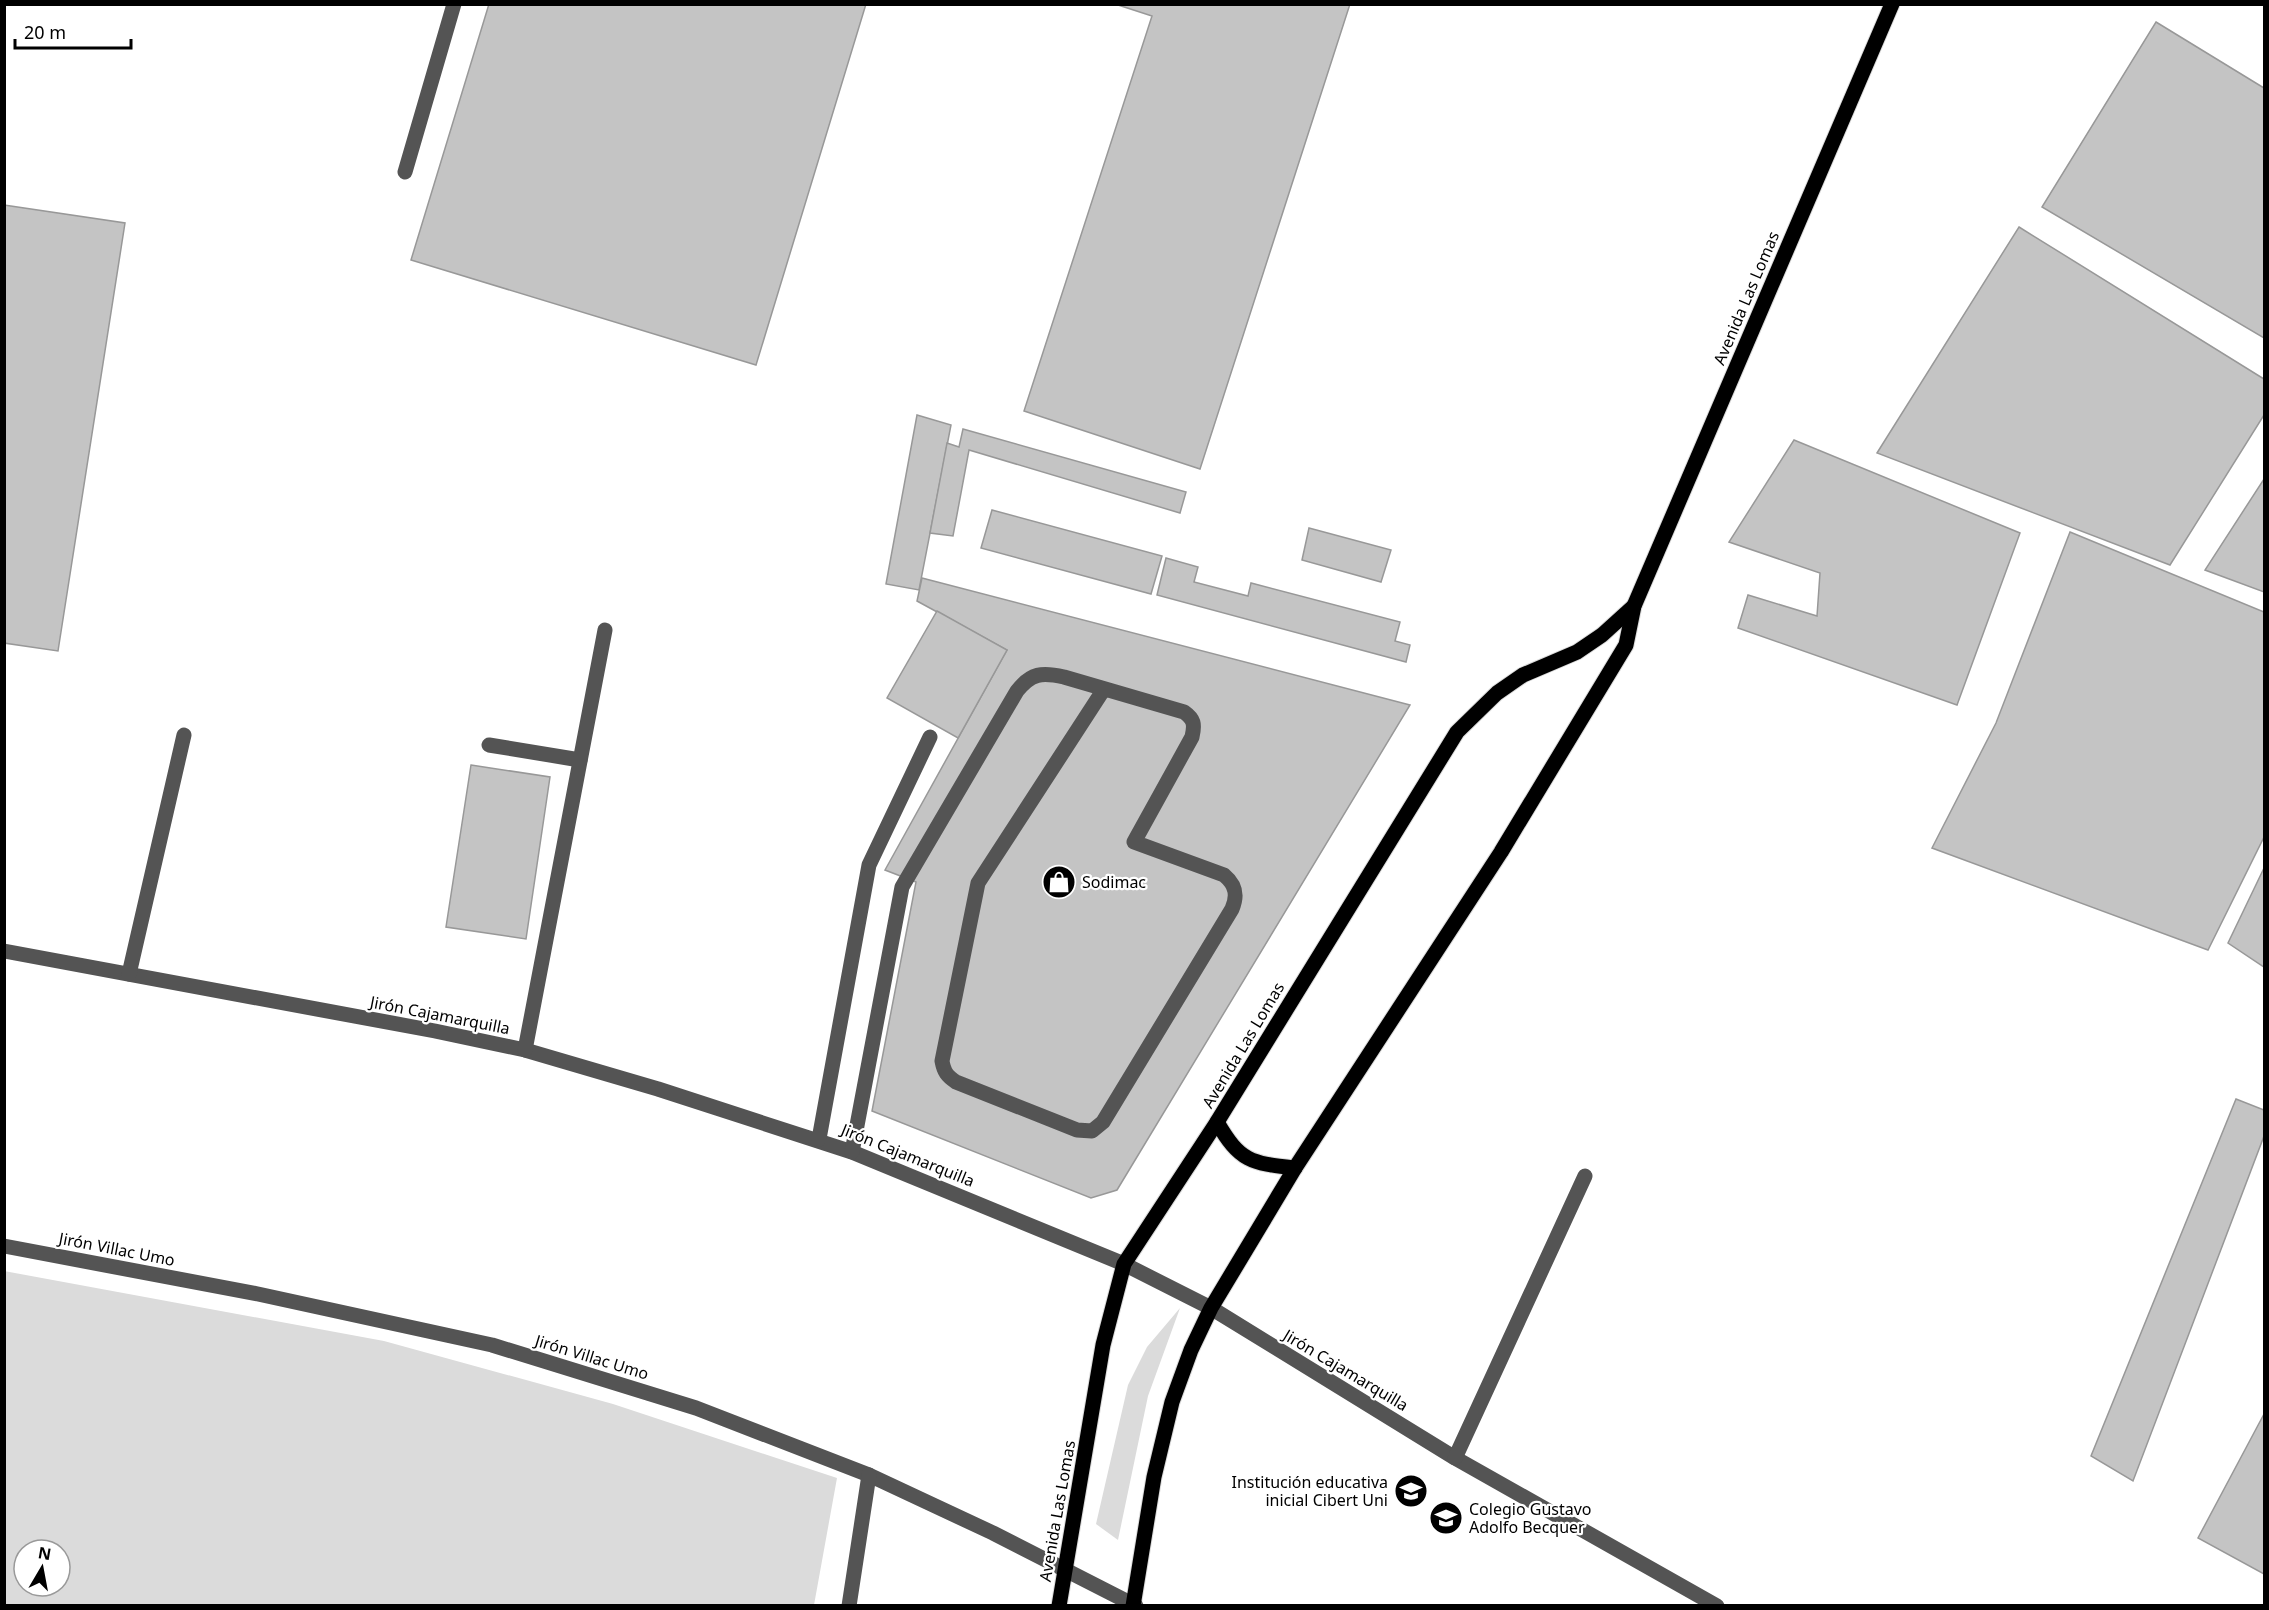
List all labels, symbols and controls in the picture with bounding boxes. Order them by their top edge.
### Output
scale bar [15,12,130,50]
text: 20 m [24,20,66,44]
street label: Avenida Las Lomas [1708,228,1784,368]
shop icon: Sodimac [1041,864,1077,900]
place label: Sodimac [1082,871,1146,893]
street label: Avenida Las Lomas [1197,978,1289,1112]
street label: Jirón Cajamarquilla [366,990,512,1039]
street label: Jirón Cajamarquilla [836,1117,978,1192]
street label: Jirón Villac Umo [55,1227,177,1271]
street label: Jirón Cajamarquilla [1278,1323,1413,1416]
street label: Jirón Villac Umo [531,1329,651,1385]
street label: Avenida Las Lomas [1034,1439,1080,1583]
place label: Institución educativa inicial Cibert Uni [1232,1471,1388,1511]
school or university icon: Institución educativa inicial Cibert Uni [1393,1473,1429,1509]
place label: Colegio Gustavo Adolfo Becquer [1469,1498,1592,1538]
school or university icon: Colegio Gustavo Adolfo Becquer [1428,1500,1464,1536]
north arrow [12,1538,72,1598]
text: N [36,1541,53,1565]

